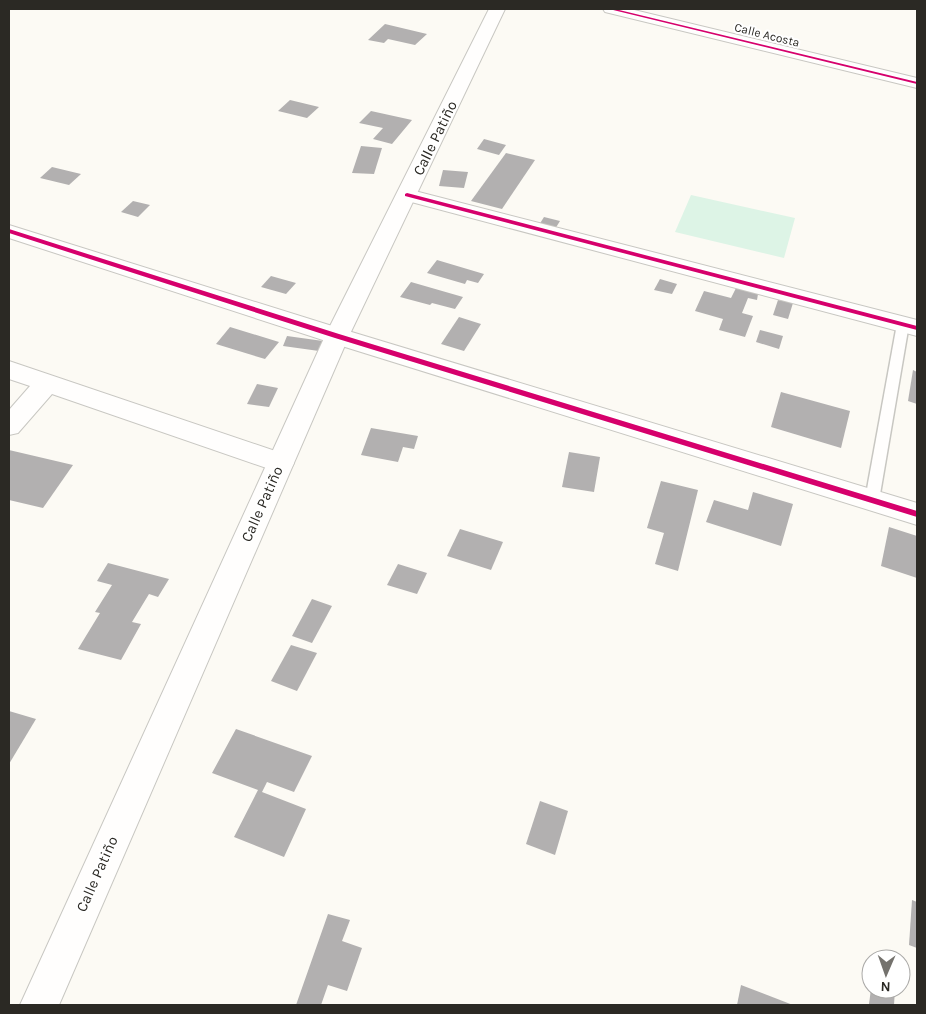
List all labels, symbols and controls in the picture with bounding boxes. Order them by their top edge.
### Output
street label: Calle Acosta [733,20,801,50]
street label: Calle Patiño [409,98,461,178]
street label: Calle Patiño [237,463,287,545]
street label: Calle Patiño [72,833,122,915]
north arrow [861,949,911,999]
text: N [880,978,891,995]

